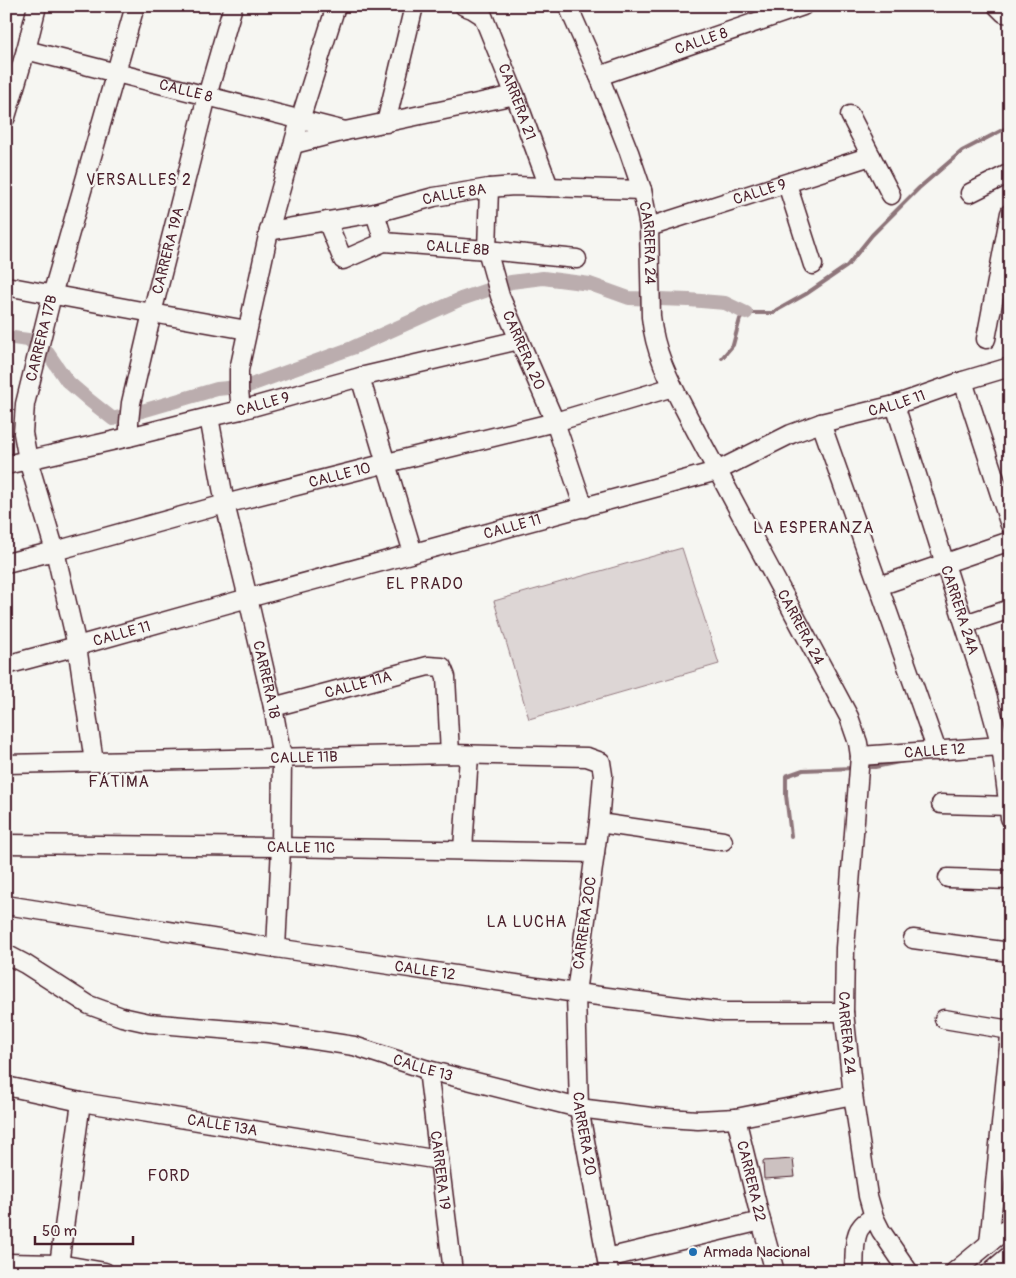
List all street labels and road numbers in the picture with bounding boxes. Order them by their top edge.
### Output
street label: CALLE 8 [672,23,730,59]
street label: CARRERA 21 [494,61,540,143]
street label: CALLE 8 [157,75,215,107]
street label: CALLE 9 [731,174,788,209]
street label: CALLE 8A [420,179,488,209]
street label: CARRERA 24 [635,200,660,285]
street label: CARRERA 19A [148,205,188,296]
street label: CALLE 8B [426,236,490,260]
street label: CARRERA 17B [21,293,61,383]
street label: CARRERA 20 [498,308,549,393]
street label: CALLE 11 [866,386,928,421]
street label: CALLE 9 [234,387,292,420]
street label: CALLE 10 [307,458,373,492]
street label: CALLE 11 [482,510,543,543]
street label: CARRERA 24A [937,563,983,657]
street label: CARRERA 24 [773,586,829,668]
street label: CALLE 11 [91,616,153,651]
street label: CARRERA 18 [249,639,284,721]
street label: CALLE 11A [323,666,394,702]
street label: CALLE 12 [904,739,966,762]
street label: CALLE 11B [270,747,338,768]
street label: CALLE 11C [267,837,335,858]
street label: CARRERA 20C [569,875,601,971]
street label: CALLE 12 [393,956,457,984]
street label: CARRERA 24 [834,991,860,1075]
street label: CALLE 13 [391,1050,455,1085]
street label: CARRERA 20 [569,1092,601,1177]
street label: CALLE 13A [186,1110,259,1140]
street label: CARRERA 19 [426,1130,455,1211]
street label: CARRERA 22 [732,1139,770,1224]

